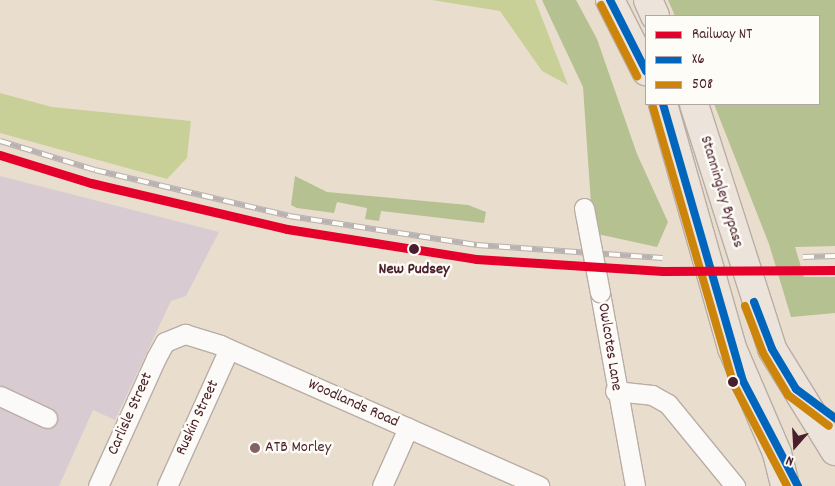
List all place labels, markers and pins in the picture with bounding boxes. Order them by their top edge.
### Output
marker: New Pudsey [405,240,423,258]
place label: New Pudsey [379,260,449,280]
unlabelled marker [728,377,738,387]
place label: ATB Morley [265,438,331,458]
marker: ATB Morley [249,442,261,454]

